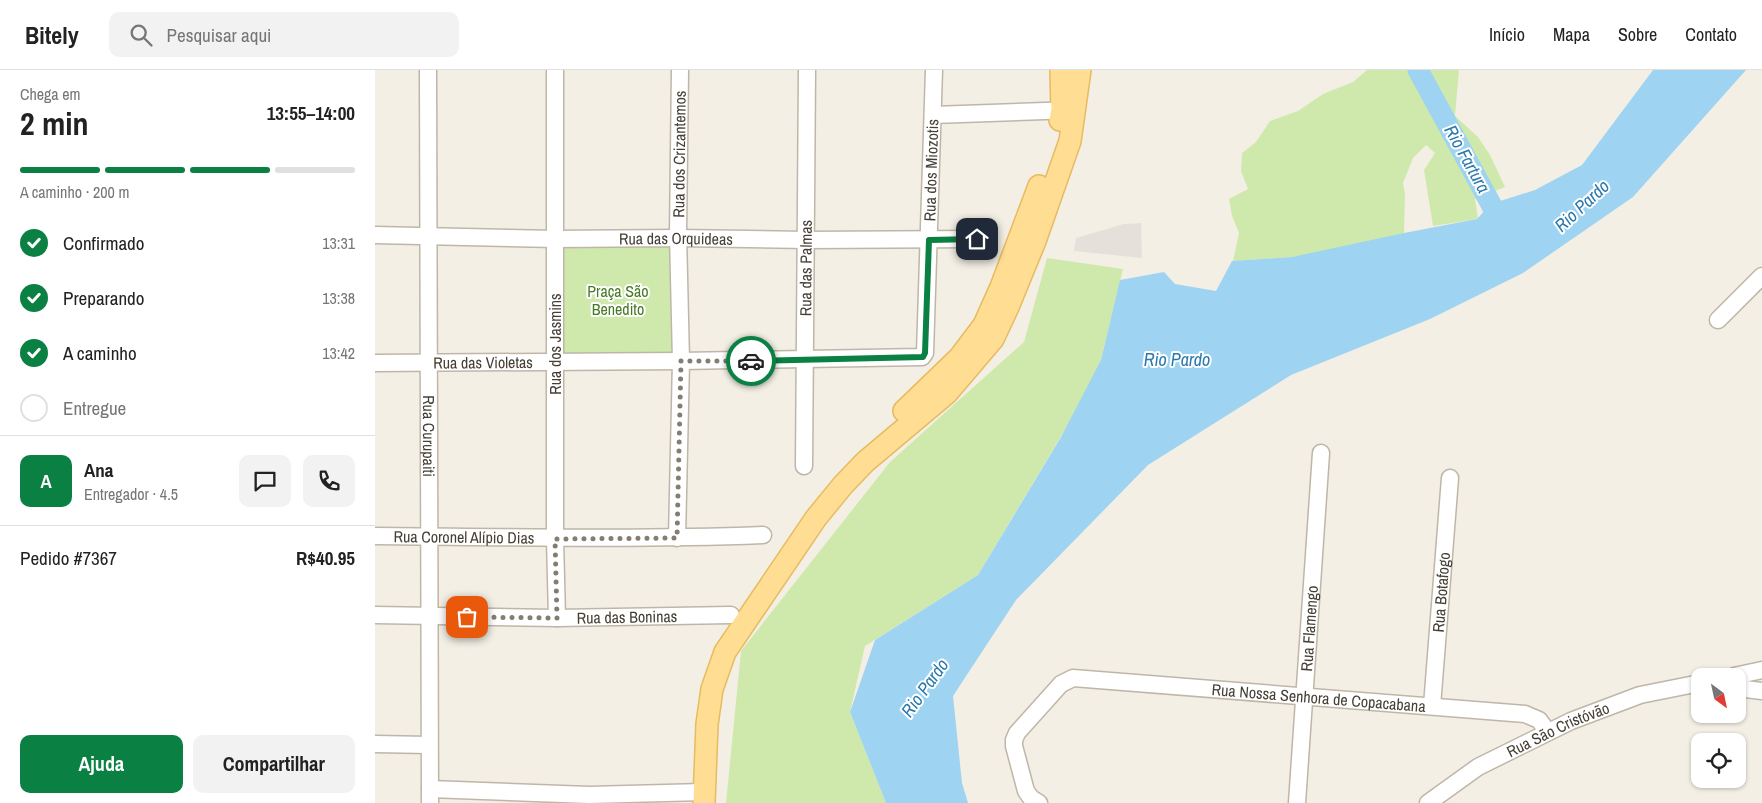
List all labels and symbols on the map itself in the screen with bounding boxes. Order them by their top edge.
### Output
street label: Rua dos Crizantemos [667,90,691,218]
street label: Rua dos Miozotis [918,119,943,222]
water label: Rio Fartura [1439,120,1496,197]
water label: Rio Pardo [1549,174,1614,237]
pin [956,218,998,260]
street label: Rua das Palmas [794,220,817,316]
street label: Rua das Orquideas [619,227,733,250]
park label: Praça São Benedito [587,280,649,320]
street label: Rua dos Jasmins [544,293,566,395]
courier [726,336,776,386]
water label: Rio Pardo [1144,347,1210,372]
street label: Rua das Violetas [433,351,533,374]
street label: Rua Curupaiti [418,395,440,477]
street label: Rua Coronel Alípio Dias [393,525,534,549]
street label: Rua Botafogo [1427,551,1455,633]
street label: Rua Flamengo [1295,585,1323,672]
pin [446,596,488,638]
street label: Rua das Boninas [576,605,678,629]
water label: Rio Pardo [895,653,954,722]
north arrow [1691,668,1746,722]
street label: Rua Nossa Senhora de Copacabana [1211,678,1427,717]
street label: Rua São Cristóvão [1503,697,1612,762]

